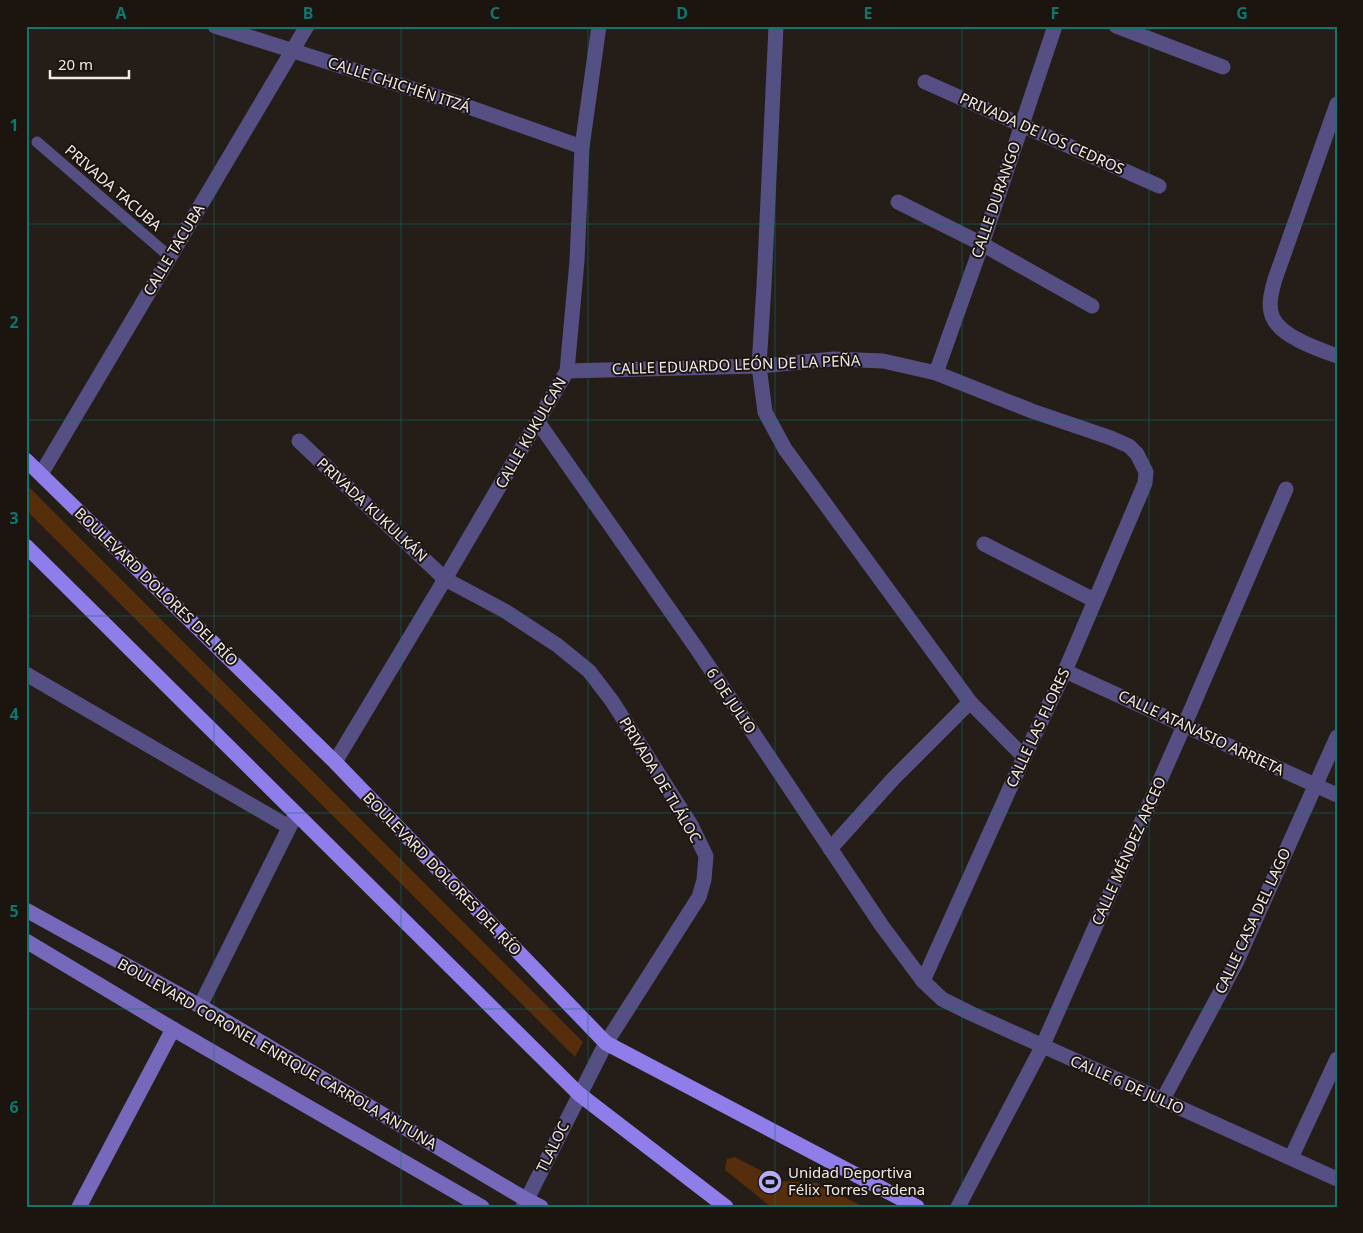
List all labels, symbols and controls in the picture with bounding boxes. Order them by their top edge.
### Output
text: A [115,2,127,24]
text: B [303,2,313,24]
text: C [490,2,500,24]
text: D [676,2,688,24]
text: E [864,2,873,24]
text: F [1051,2,1059,24]
text: G [1236,2,1248,24]
scale bar [50,48,129,80]
street label: CALLE CHICHÉN ITZÁ [326,52,473,117]
text: 20 m [58,54,93,74]
street label: PRIVADA DE LOS CEDROS [957,88,1128,178]
text: 1 [9,114,19,136]
street label: CALLE DURANGO [966,139,1024,261]
street label: PRIVADA TACUBA [61,140,167,235]
street label: CALLE TACUBA [138,200,209,299]
text: 2 [9,311,19,333]
street label: CALLE EDUARDO LEÓN DE LA PEÑA [611,350,861,378]
street label: CALLE KUKULCAN [490,373,570,492]
street label: PRIVADA KUKULKÁN [313,453,432,566]
street label: BOULEVARD DOLORES DEL RÍO [71,503,243,670]
text: 3 [9,507,19,529]
street label: 6 DE JULIO [702,664,761,737]
street label: CALLE LAS FLORES [1001,665,1074,791]
street label: CALLE ATANASIO ARRIETA [1115,685,1288,780]
text: 4 [9,703,19,725]
street label: PRIVADA DE TLÁLOC [615,713,707,847]
street label: CALLE MÉNDEZ ARCEO [1086,773,1170,928]
street label: BOULEVARD DOLORES DEL RÍO [359,787,526,959]
street label: CALLE CASA DEL LAGO [1210,844,1295,997]
text: 5 [9,900,19,922]
street label: BOULEVARD CORONEL ENRIQUE CARROLA ANTUNA [114,953,441,1153]
street label: CALLE 6 DE JULIO [1067,1050,1187,1118]
text: 6 [9,1096,19,1118]
street label: TLALOC [531,1117,573,1175]
place label: Unidad Deportiva Félix Torres Cadena [788,1162,925,1199]
sports icon: Unidad Deportiva Félix Torres Cadena [757,1169,783,1195]

